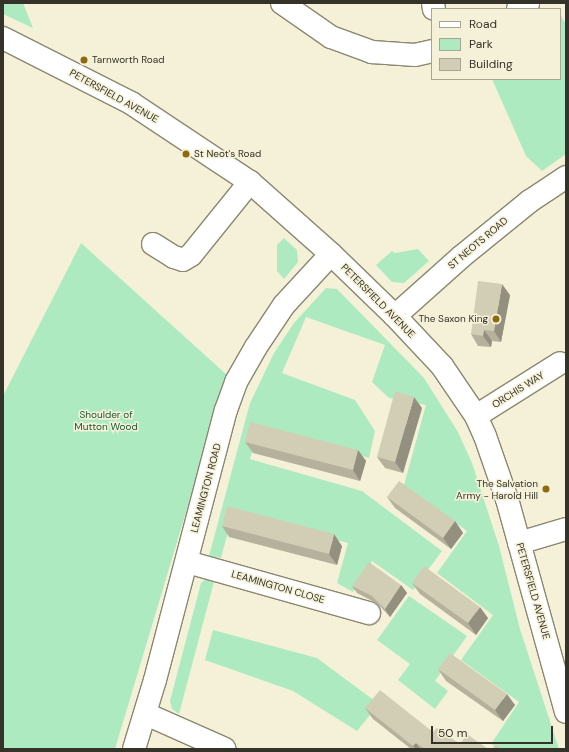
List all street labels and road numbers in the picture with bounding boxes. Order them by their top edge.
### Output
street label: PETERSFIELD AVENUE [67,67,161,125]
street label: ST NEOTS ROAD [446,214,510,272]
street label: PETERSFIELD AVENUE [339,262,417,340]
street label: ORCHIS WAY [490,369,546,411]
street label: LEAMINGTON ROAD [188,442,224,534]
street label: PETERSFIELD AVENUE [513,541,553,641]
street label: LEAMINGTON CLOSE [230,568,326,606]

